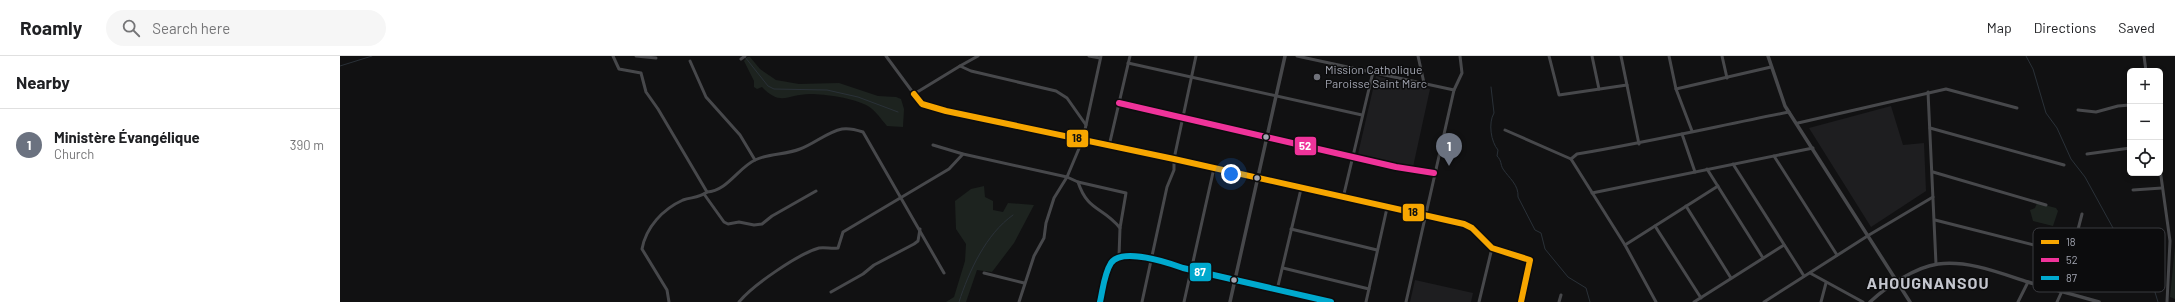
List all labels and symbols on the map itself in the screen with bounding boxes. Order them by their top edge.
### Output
place label: Mission Catholique Paroisse Saint Marc [1325,62,1427,90]
marker: Mission Catholique Paroisse Saint Marc [1312,72,1322,82]
line badge: 18 [1066,129,1089,148]
text: 18 [1072,131,1082,144]
unlabelled marker [1261,132,1271,142]
pin: 1 [1436,133,1462,166]
line badge: 52 [1294,136,1317,156]
text: 52 [1299,139,1311,152]
your location [1221,164,1241,184]
unlabelled marker [1252,173,1262,183]
line badge: 18 [1402,203,1425,222]
text: 18 [1408,205,1418,218]
legend [2033,228,2165,292]
text: 18 [2066,235,2076,248]
text: 52 [2066,253,2078,266]
line badge: 87 [1189,262,1212,282]
text: 87 [1194,265,1206,278]
text: 87 [2066,271,2077,284]
district label: AHOUGNANSOU [1866,273,1990,292]
unlabelled marker [1229,275,1239,285]

